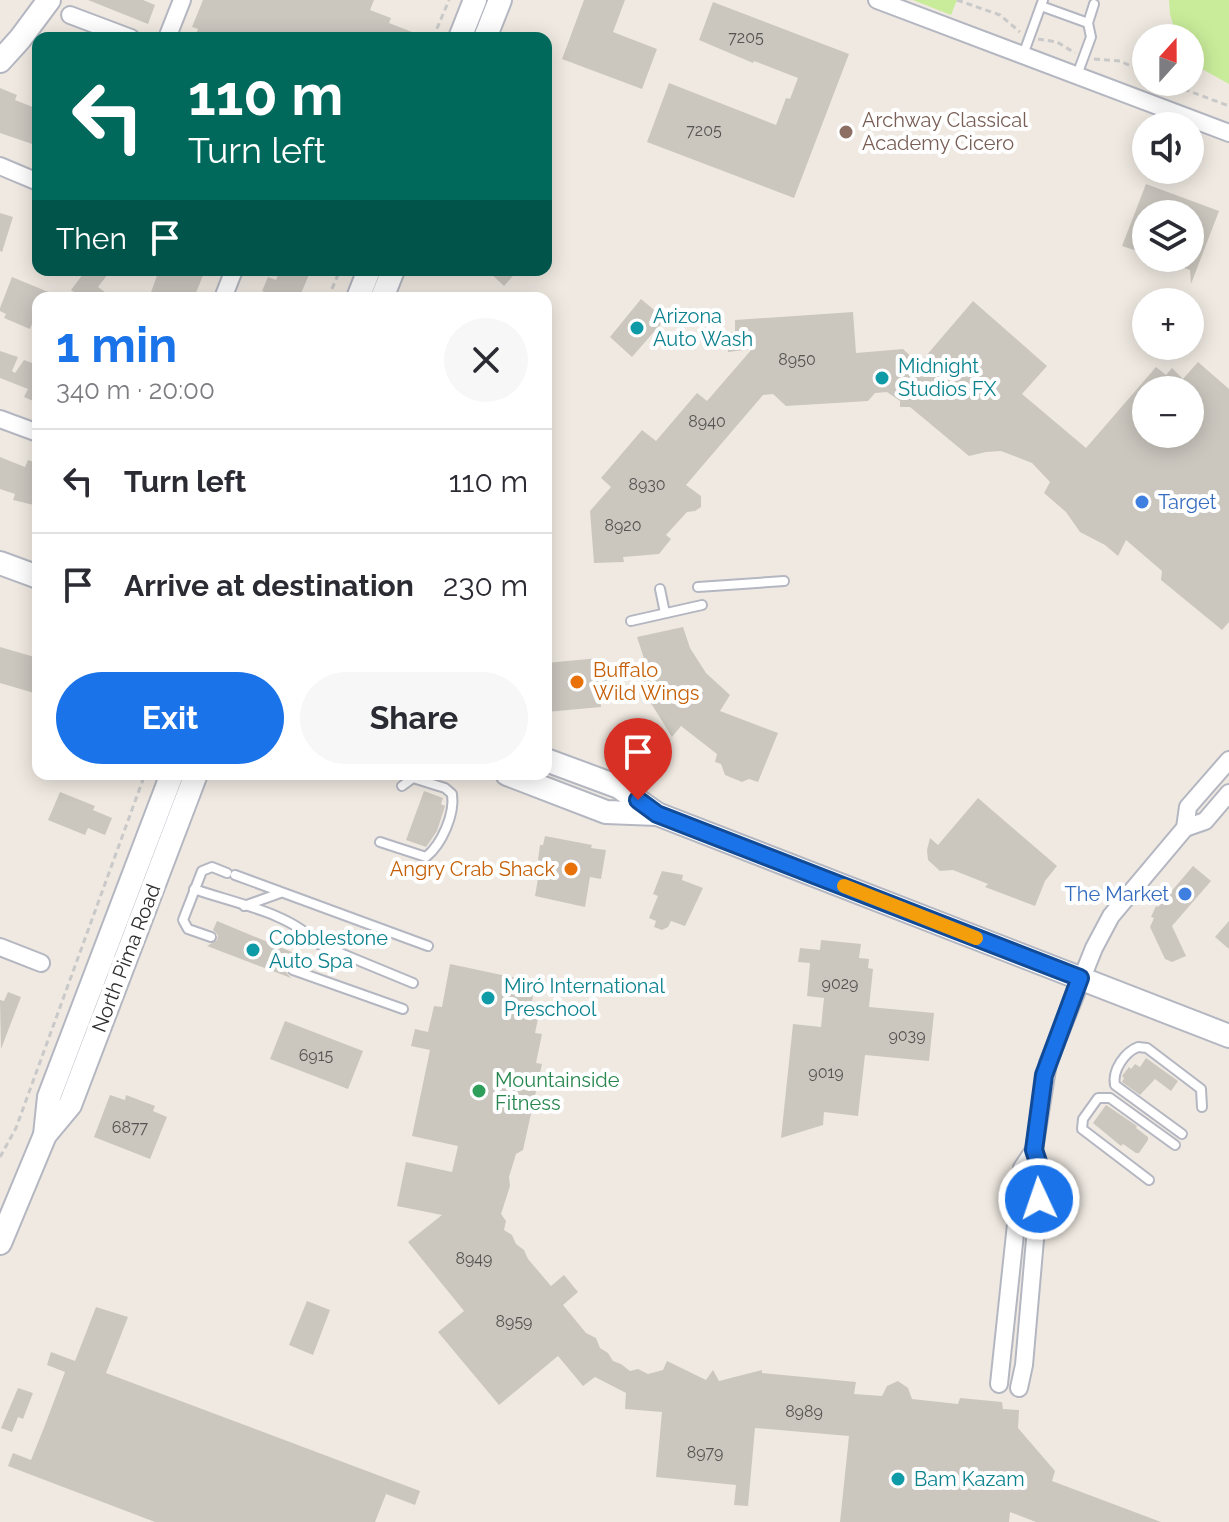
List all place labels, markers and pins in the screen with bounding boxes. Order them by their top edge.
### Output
place label: Archway Classical Academy Cicero [862,108,1028,155]
marker: Archway Classical Academy Cicero [837,123,855,141]
place label: Arizona Auto Wash [653,304,753,351]
marker: Arizona Auto Wash [628,319,646,337]
place label: Midnight Studios FX [898,354,997,401]
marker: Midnight Studios FX [873,369,891,387]
place label: Target [1158,490,1217,514]
marker: Target [1133,493,1151,511]
place label: Buffalo Wild Wings [593,658,700,705]
marker: Buffalo Wild Wings [568,673,586,691]
pin [604,718,672,800]
place label: Angry Crab Shack [390,857,555,881]
marker: Angry Crab Shack [562,860,580,878]
place label: The Market [1065,882,1169,906]
marker: The Market [1176,885,1194,903]
place label: Cobblestone Auto Spa [269,926,388,973]
marker: Cobblestone Auto Spa [244,941,262,959]
place label: Miró International Preschool [504,974,665,1021]
marker: Miró International Preschool [479,989,497,1007]
place label: Mountainside Fitness [495,1068,620,1115]
marker: Mountainside Fitness [470,1082,488,1100]
place label: Bam Kazam [914,1467,1025,1491]
marker: Bam Kazam [889,1470,907,1488]

